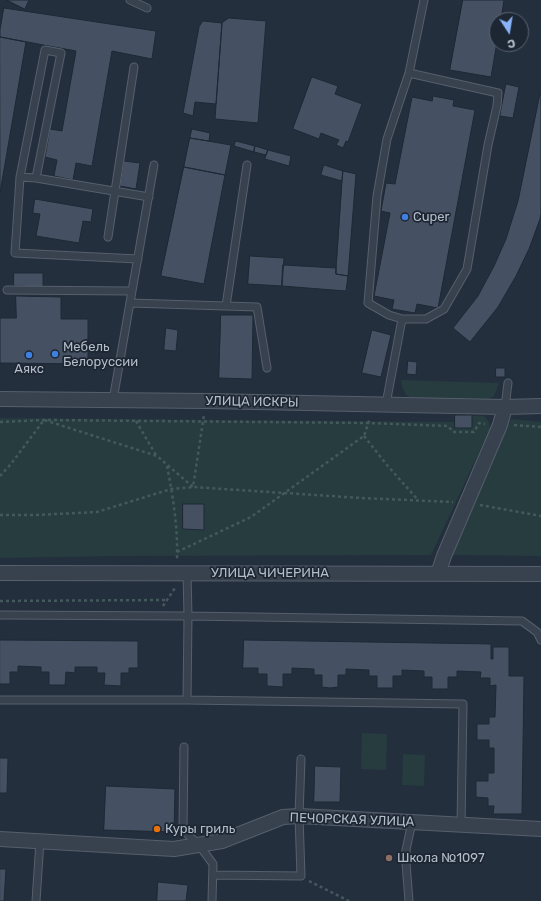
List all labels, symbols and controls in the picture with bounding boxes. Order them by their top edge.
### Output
north arrow [489,12,529,52]
text: С [506,36,517,50]
place label: Cuper [413,209,449,225]
marker: Cuper [400,212,410,222]
place label: Мебель Белоруссии [63,339,138,370]
marker: Мебель Белоруссии [50,349,60,359]
marker: Аякс [24,350,34,360]
place label: Аякс [14,361,44,377]
street label: УЛИЦА ИСКРЫ [205,393,299,411]
street label: УЛИЦА ЧИЧЕРИНА [211,565,329,581]
street label: ПЕЧОРСКАЯ УЛИЦА [289,810,415,830]
place label: Куры гриль [165,821,235,837]
marker: Куры гриль [152,824,162,834]
place label: Школа №1097 [397,850,485,866]
marker: Школа №1097 [384,853,394,863]

